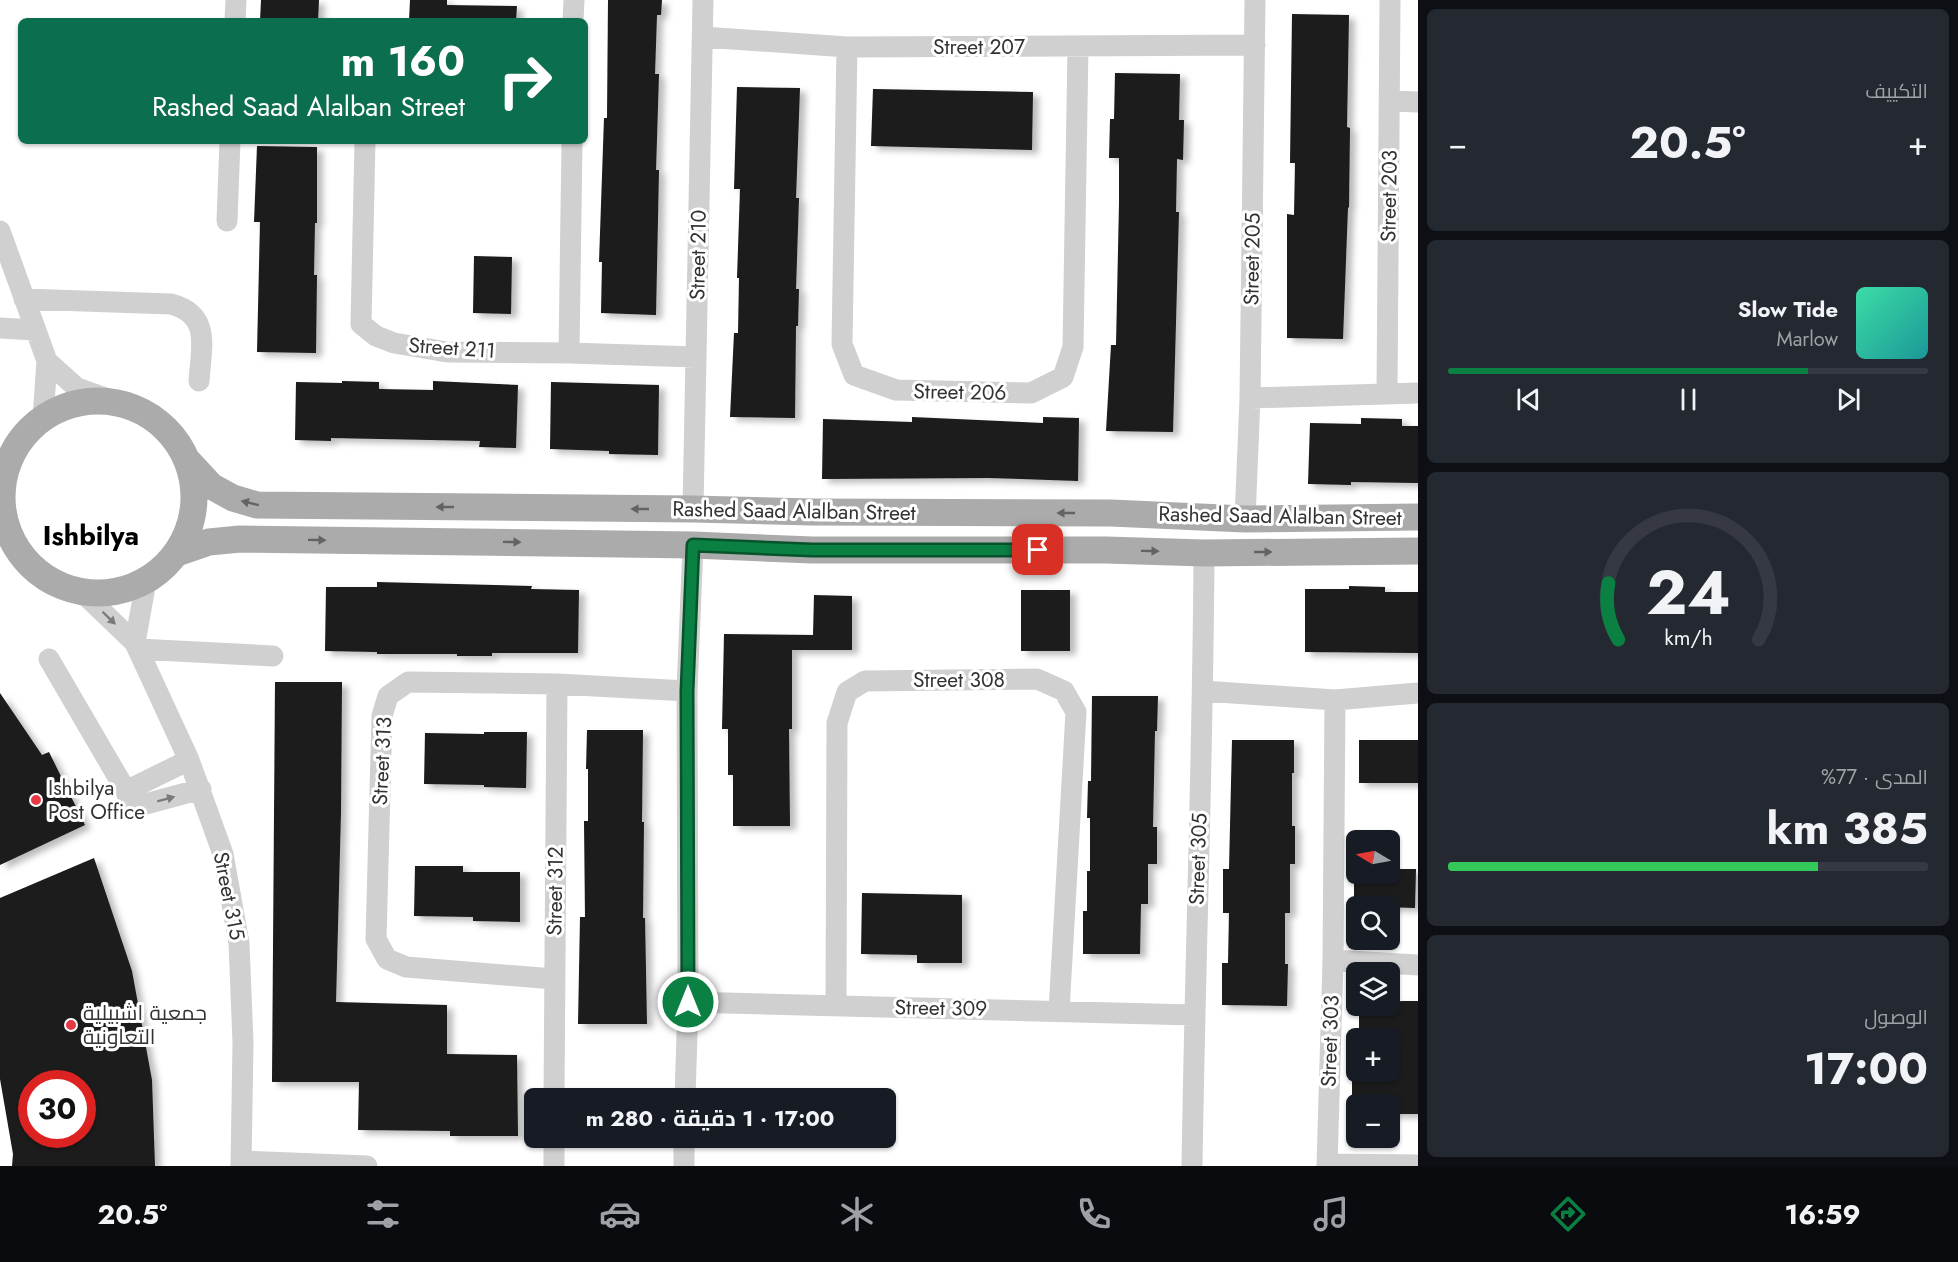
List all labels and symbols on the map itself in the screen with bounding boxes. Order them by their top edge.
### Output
street label: Street 207 [933,32,1025,62]
street label: Street 203 [1373,150,1405,242]
street label: Street 210 [682,210,714,300]
street label: Street 205 [1236,212,1268,306]
street label: Street 211 [407,330,497,366]
street label: Street 206 [913,376,1007,408]
street label: Rashed Saad Alalban Street [672,494,916,528]
one-way arrow [241,497,259,507]
street label: Rashed Saad Alalban Street [1158,499,1402,533]
one-way arrow [435,502,454,512]
one-way arrow [630,504,649,514]
one-way arrow [1056,508,1075,518]
district label: Ishbilya [43,516,139,555]
pin [1012,524,1063,575]
one-way arrow [307,535,326,545]
one-way arrow [502,538,521,547]
one-way arrow [1141,547,1160,556]
one-way arrow [1253,547,1272,557]
one-way arrow [101,611,116,625]
street label: Street 308 [913,665,1005,695]
street label: Street 313 [365,716,399,806]
place label: Ishbilya Post Office [48,773,145,827]
marker: Ishbilya Post Office [29,793,43,807]
one-way arrow [157,793,175,803]
street label: Street 305 [1181,812,1215,906]
north arrow [1346,830,1400,884]
street label: Street 312 [539,846,571,936]
street label: Street 315 [206,849,252,943]
position arrow [656,970,720,1034]
street label: Street 309 [894,992,988,1024]
street label: Street 303 [1313,995,1347,1087]
place label: جمعية اشبيلية التعاونية [83,998,207,1052]
marker: جمعية اشبيلية التعاونية [64,1018,78,1032]
speed limit sign: 30 [18,1070,96,1148]

